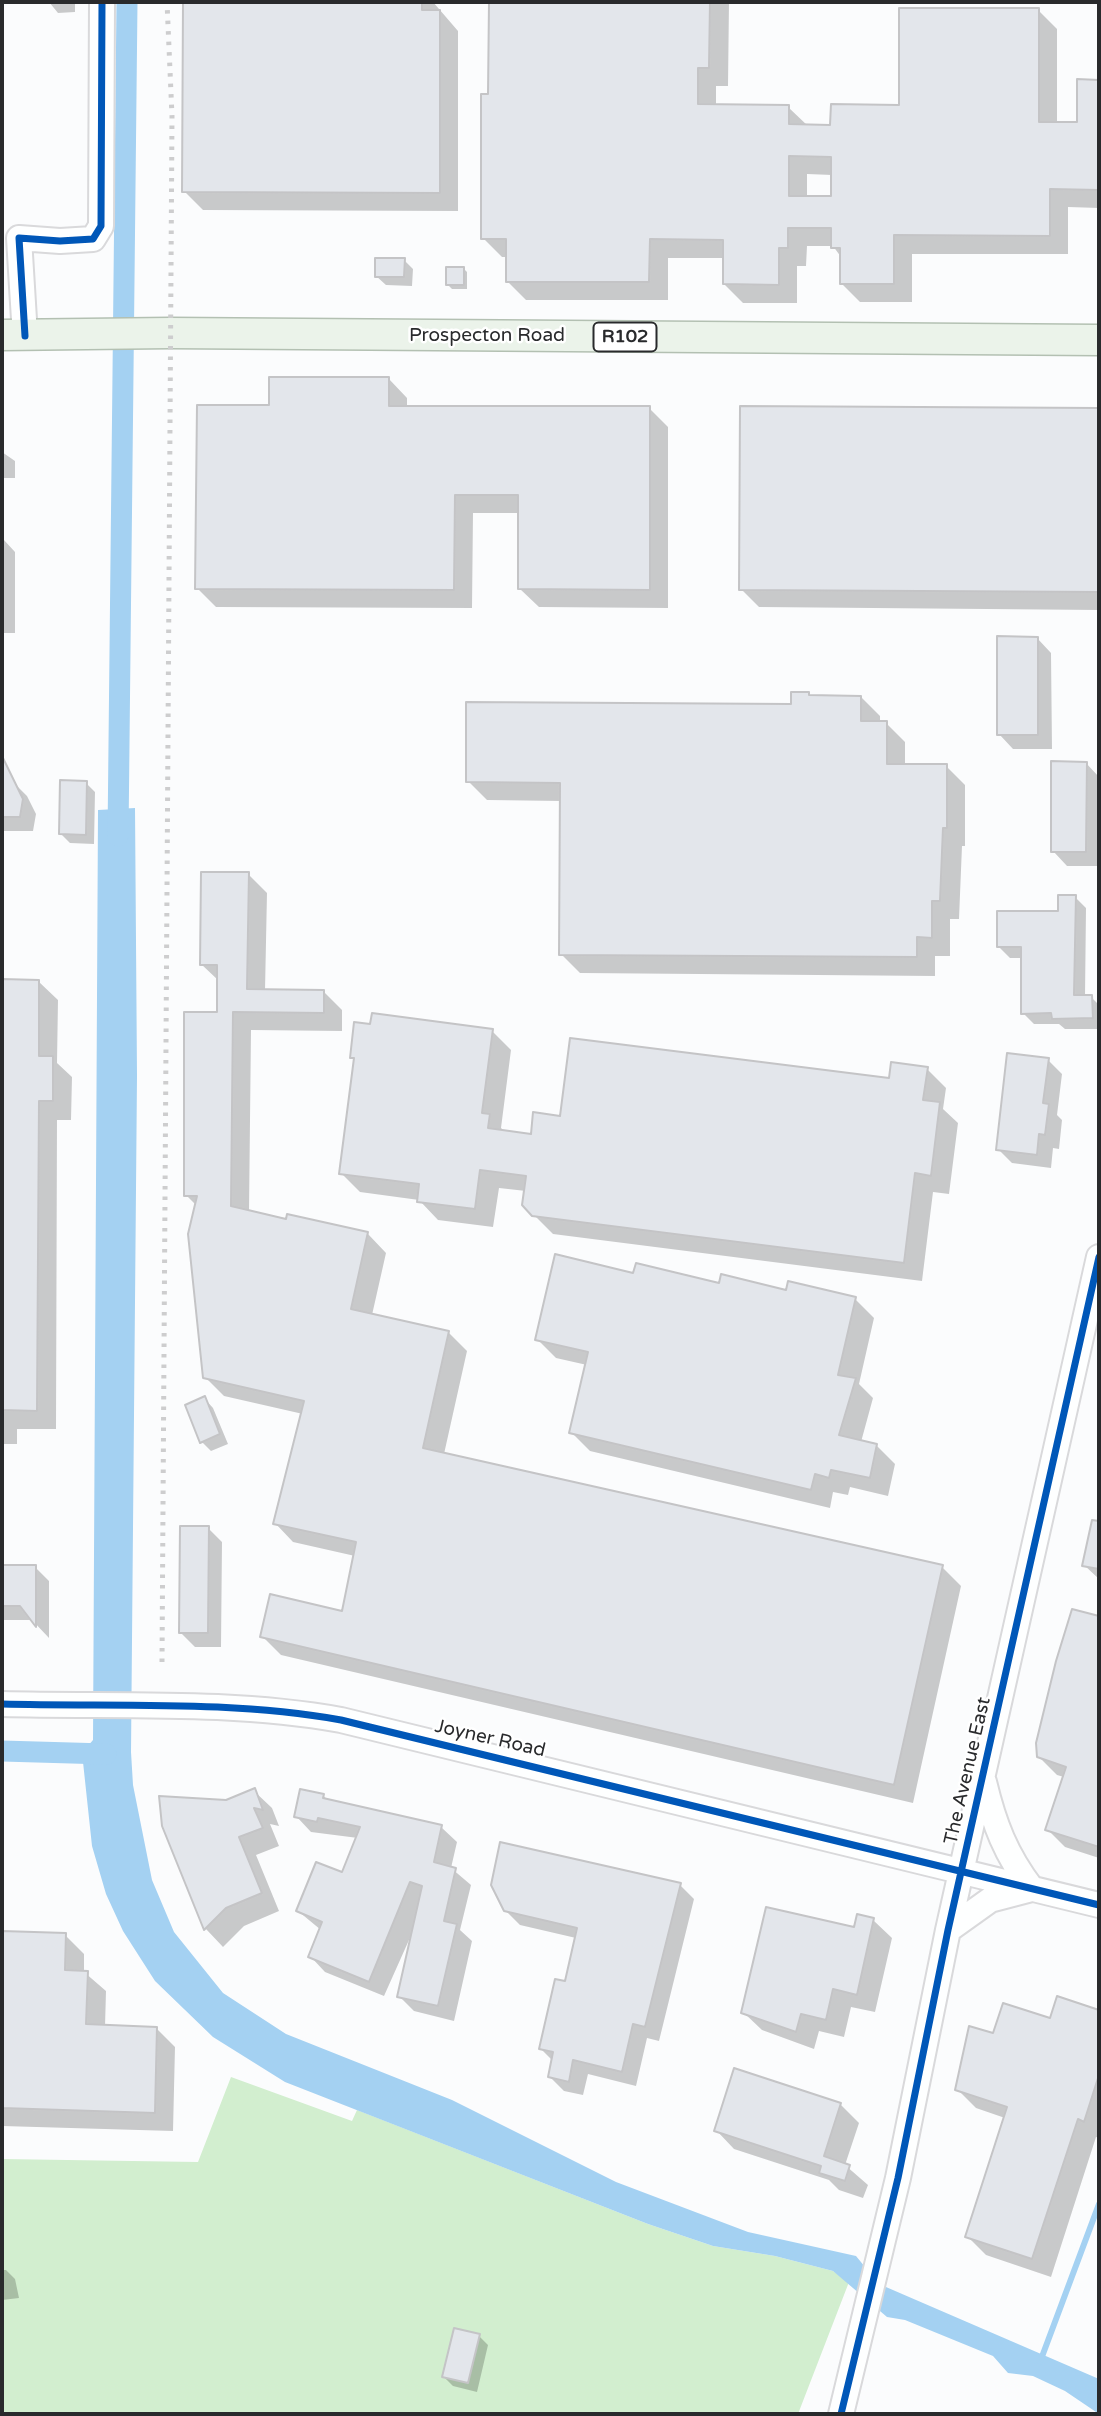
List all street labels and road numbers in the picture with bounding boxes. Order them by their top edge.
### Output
road number: R102 [594,323,656,352]
street label: Prospecton Road [409,325,565,347]
street label: The Avenue East [940,1695,996,1847]
street label: Joyner Road [432,1715,548,1763]

